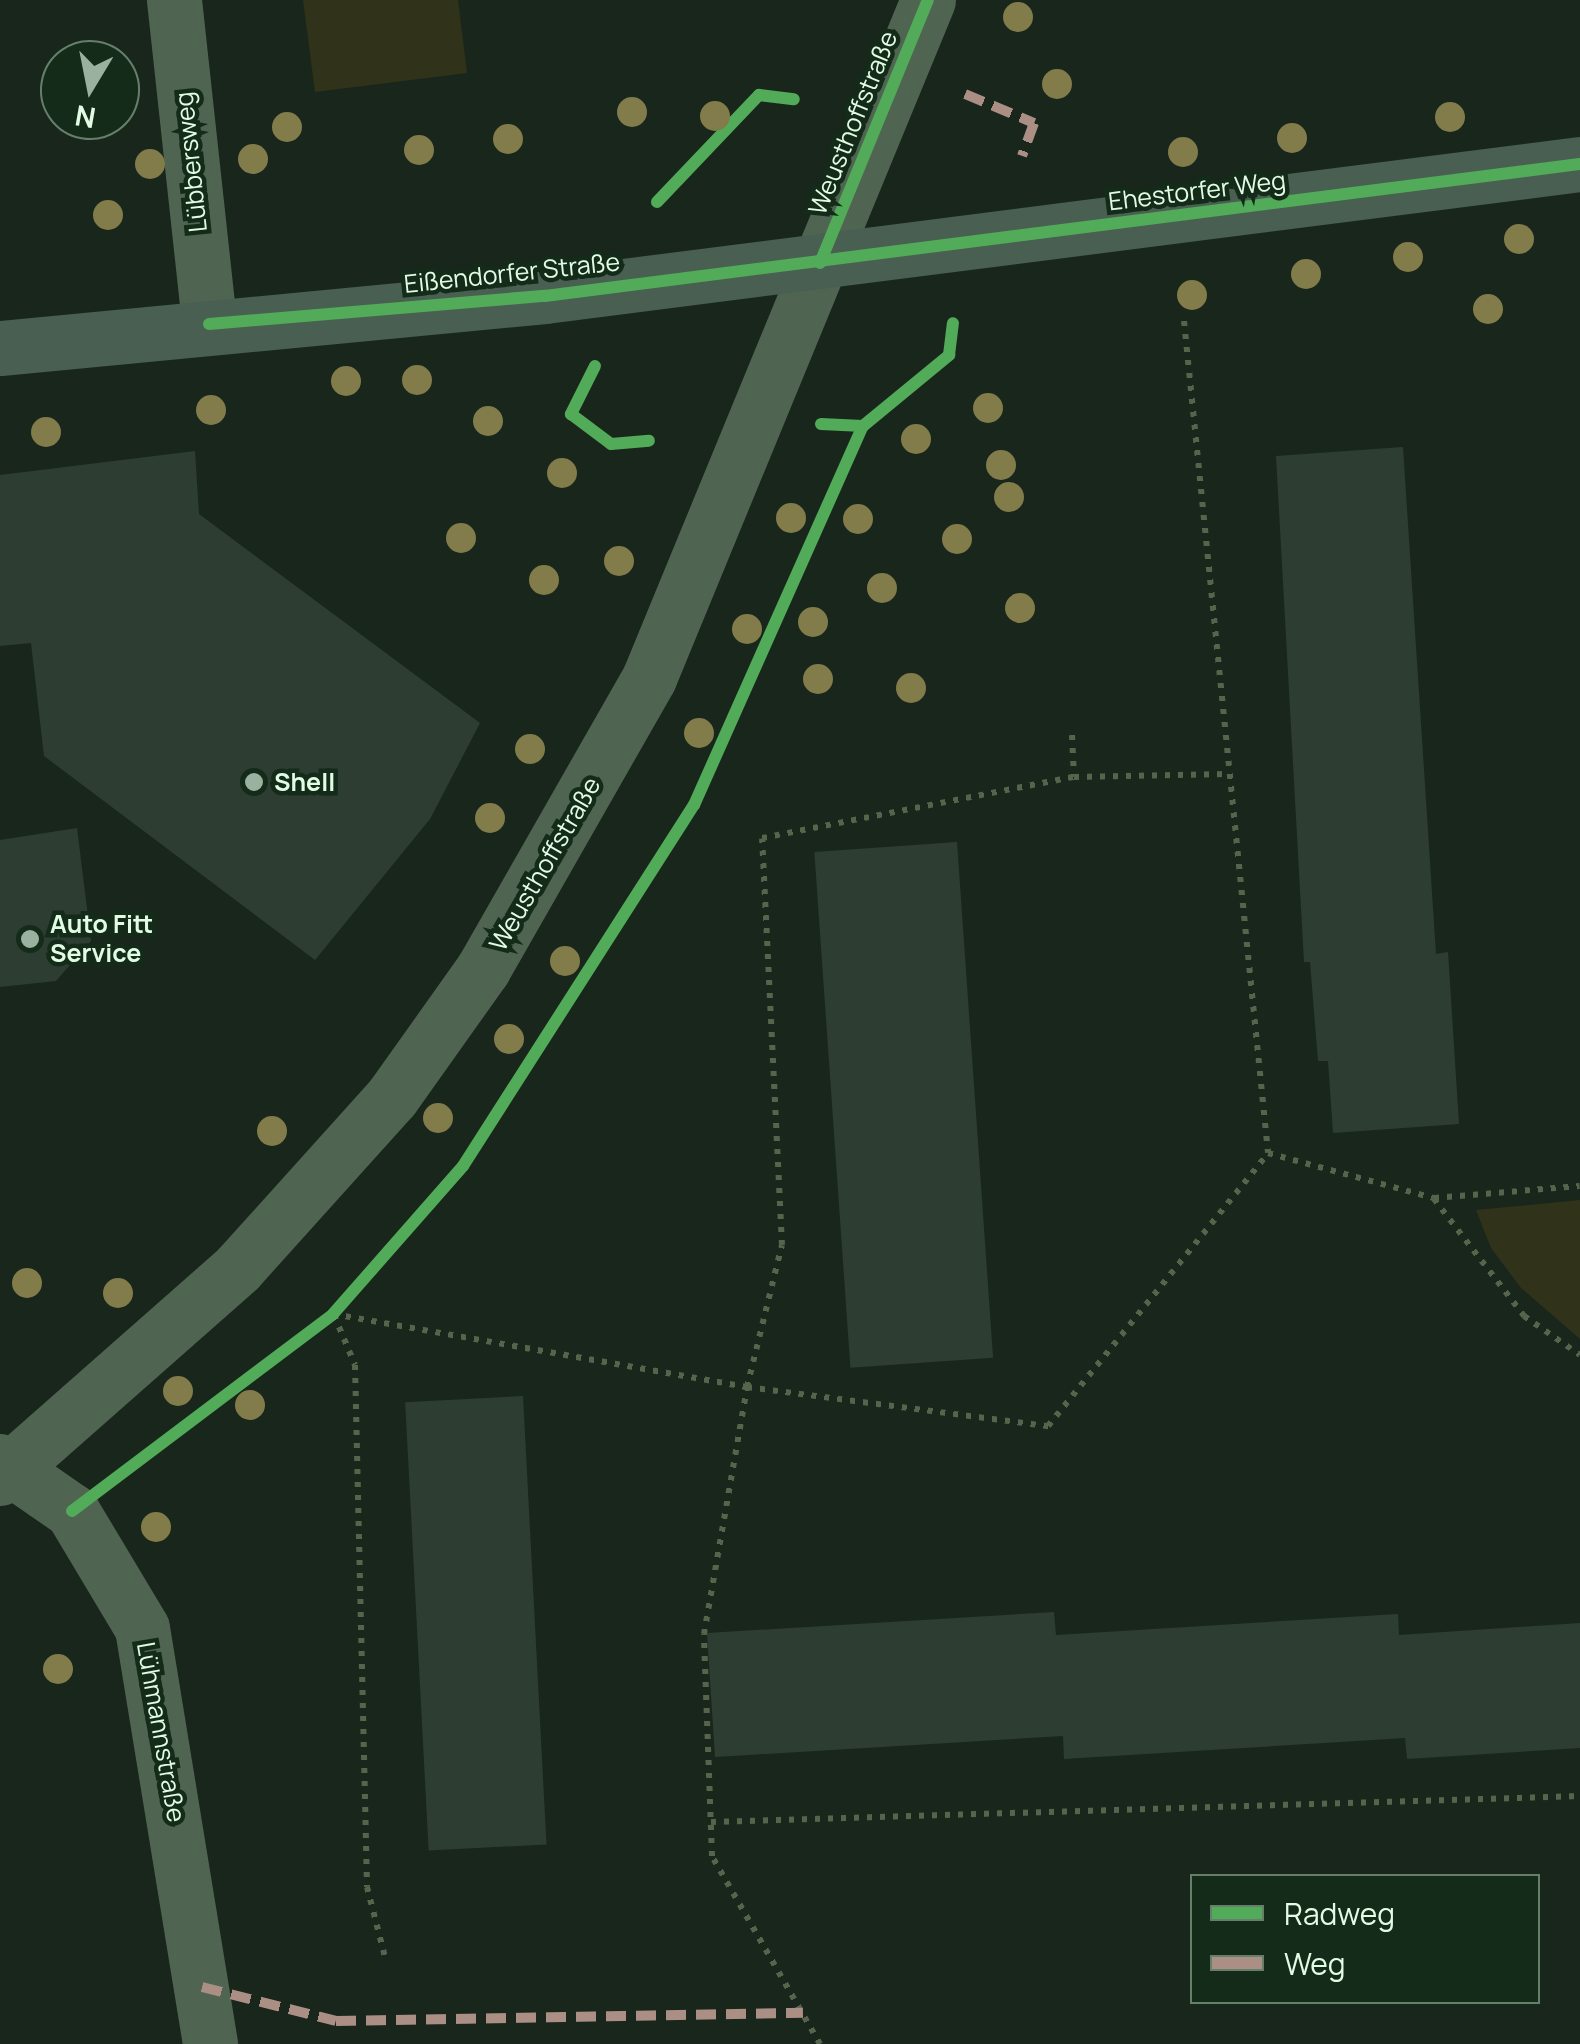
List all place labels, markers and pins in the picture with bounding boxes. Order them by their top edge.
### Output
place label: Shell [274,767,335,797]
marker: Shell [243,771,265,793]
place label: Auto Fitt Service [50,910,153,969]
marker: Auto Fitt Service [19,928,41,950]

